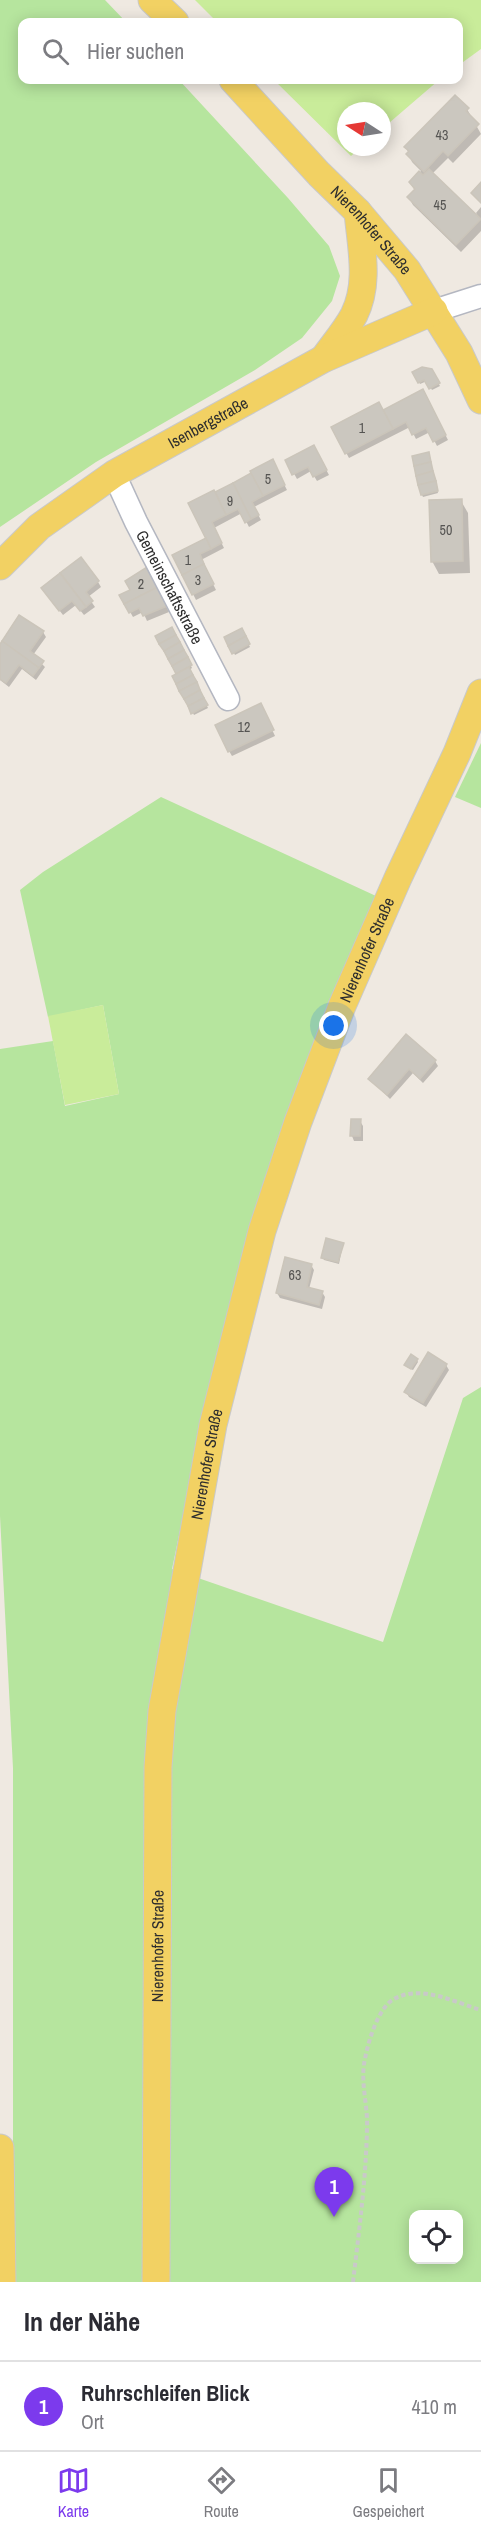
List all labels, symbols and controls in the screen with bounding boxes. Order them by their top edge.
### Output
search box [18,18,463,84]
icon: search [39,35,72,68]
text: Hier suchen [87,36,184,66]
north arrow [337,102,391,156]
house number: 43 [436,126,448,144]
street label: Nierenhofer Straße [326,180,417,279]
house number: 45 [434,196,446,214]
street label: Isenbergstraße [164,391,252,453]
house number: 1 [359,419,366,437]
house number: 5 [265,470,271,488]
house number: 9 [227,492,233,510]
house number: 50 [440,521,452,539]
street label: Gemeinschaftsstraße [131,526,208,648]
house number: 1 [185,551,192,569]
house number: 3 [195,571,201,589]
house number: 2 [138,575,144,593]
house number: 12 [238,718,250,736]
street label: Nierenhofer Straße [334,894,399,1006]
your location [319,1011,348,1040]
house number: 63 [289,1266,301,1284]
street label: Nierenhofer Straße [185,1406,228,1521]
street label: Nierenhofer Straße [146,1890,169,2002]
pin: 1 [314,2168,354,2217]
map controls [409,2210,463,2264]
button: locate [409,2210,463,2264]
text: In der Nähe [24,2304,140,2339]
text: Ruhrschleifen Blick [81,2378,249,2408]
text: 1 [39,2393,48,2420]
text: 410 m [411,2393,457,2420]
text: Ort [81,2408,104,2435]
tab: Karte [57,2464,90,2522]
tab: Route [204,2464,239,2522]
tab: Gespeichert [353,2464,424,2522]

